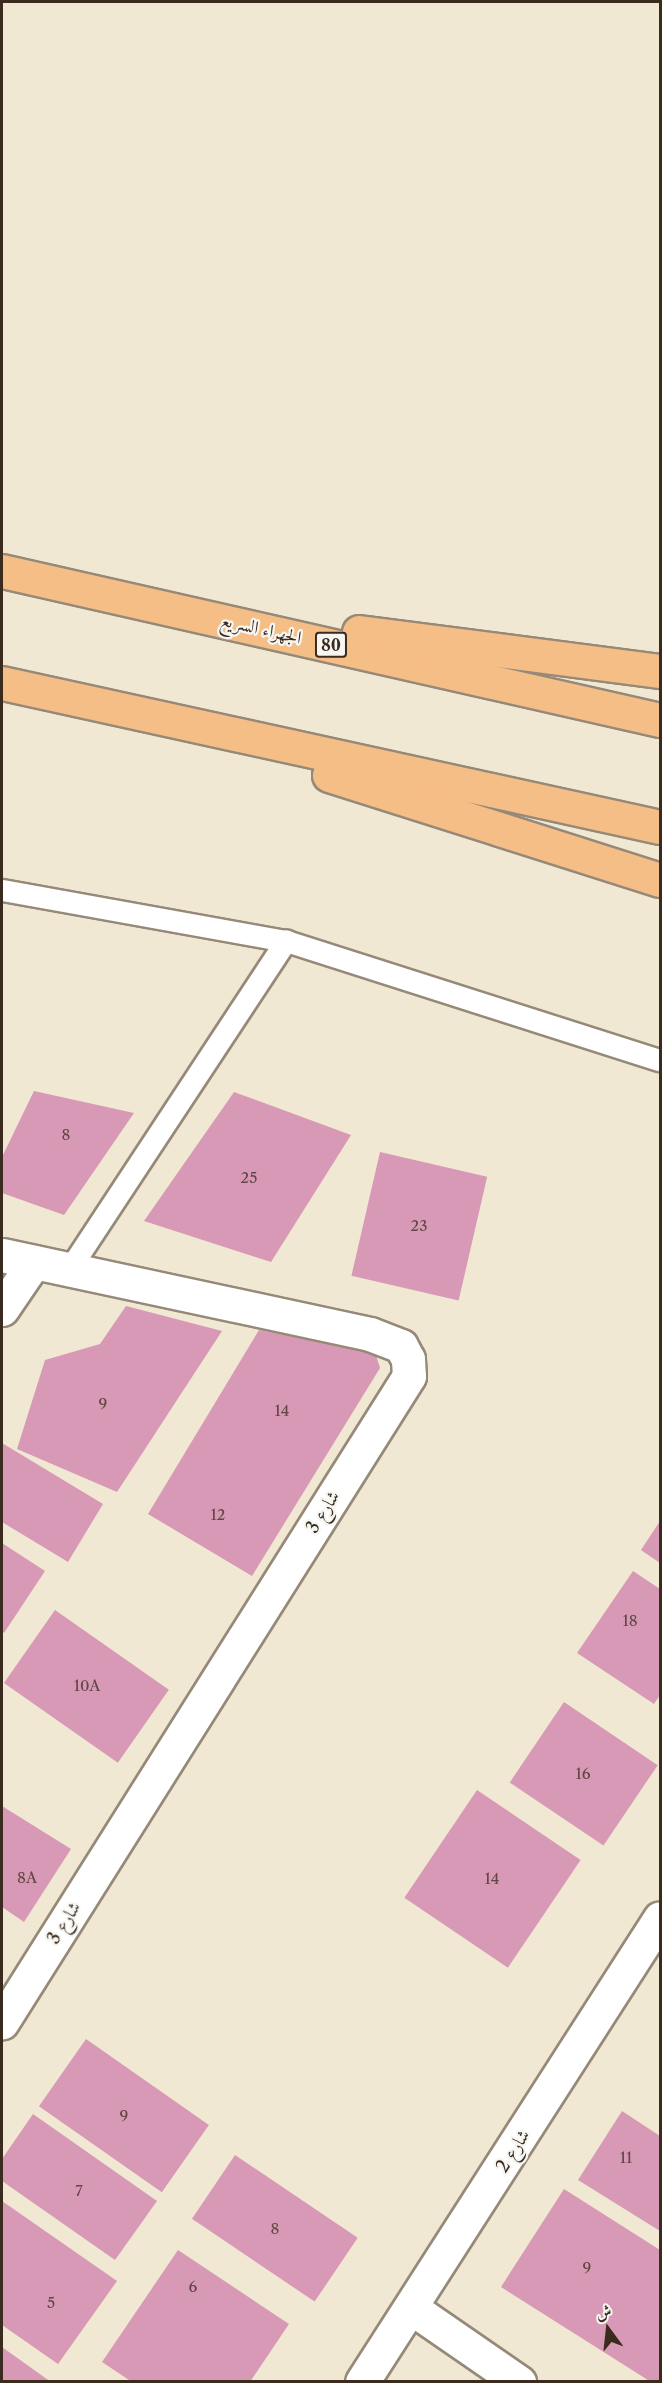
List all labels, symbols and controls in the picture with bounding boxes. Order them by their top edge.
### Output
street label: الجهراء السريع [218,609,304,649]
road number: 80 [314,632,348,658]
house number: 8 [62,1126,70,1144]
house number: 25 [241,1169,257,1187]
house number: 23 [411,1217,427,1235]
house number: 9 [99,1395,107,1413]
house number: 14 [275,1402,289,1420]
street label: شارع 3 [302,1487,344,1537]
house number: 12 [211,1506,225,1524]
house number: 18 [622,1612,638,1630]
house number: 10A [74,1677,100,1695]
house number: 16 [575,1765,591,1783]
house number: 8A [17,1869,37,1887]
house number: 14 [485,1870,499,1888]
street label: شارع 3 [43,1898,85,1948]
house number: 9 [120,2107,128,2125]
street label: شارع 2 [492,2126,534,2176]
house number: 11 [620,2149,632,2167]
house number: 7 [75,2182,83,2200]
house number: 8 [271,2220,279,2238]
house number: 9 [583,2259,591,2277]
house number: 6 [189,2278,197,2296]
house number: 5 [47,2294,55,2312]
north arrow [578,2299,638,2359]
text: ش [593,2300,614,2323]

